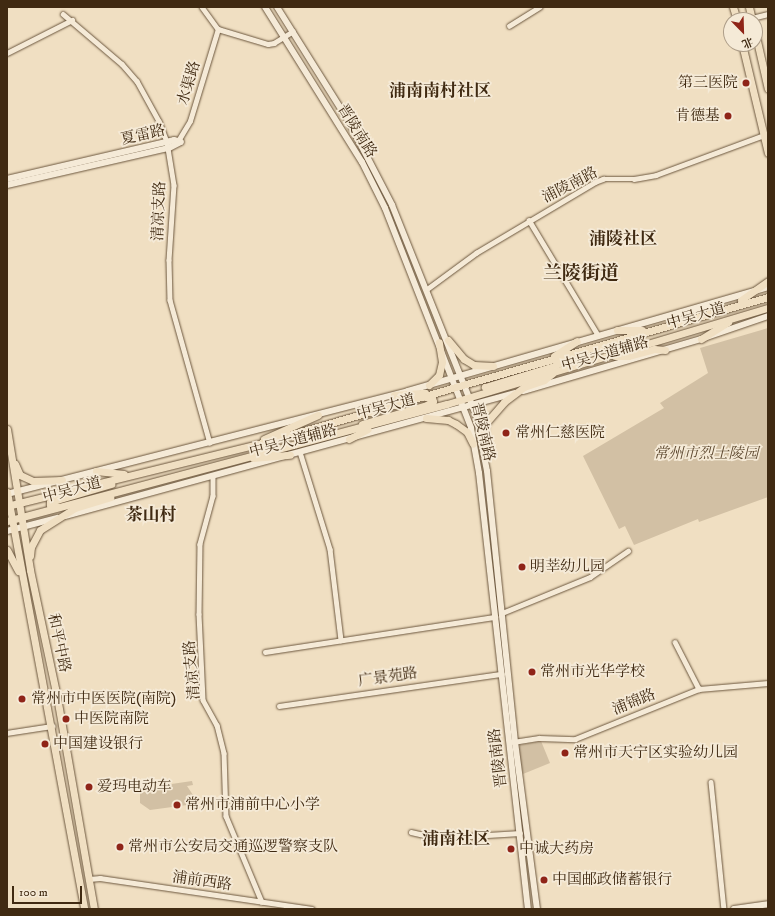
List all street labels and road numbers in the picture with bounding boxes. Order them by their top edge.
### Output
street label: 水渠路 [174,59,204,107]
street label: 晋陵南路 [333,101,381,161]
street label: 夏雷路 [119,121,167,149]
street label: 浦陵南路 [539,163,601,207]
street label: 清凉支路 [149,181,169,241]
street label: 中吴大道 [665,299,727,333]
street label: 中吴大道辅路 [559,333,651,375]
street label: 中吴大道 [355,391,417,423]
street label: 晋陵南路 [467,401,499,463]
street label: 中吴大道辅路 [247,421,339,461]
street label: 中吴大道 [41,474,103,506]
street label: 和平中路 [44,612,74,674]
street label: 清凉支路 [180,639,204,701]
street label: 广景苑路 [357,664,419,690]
street label: 浦锦路 [610,685,658,719]
street label: 晋陵南路 [485,727,511,789]
street label: 浦前西路 [171,868,233,894]

